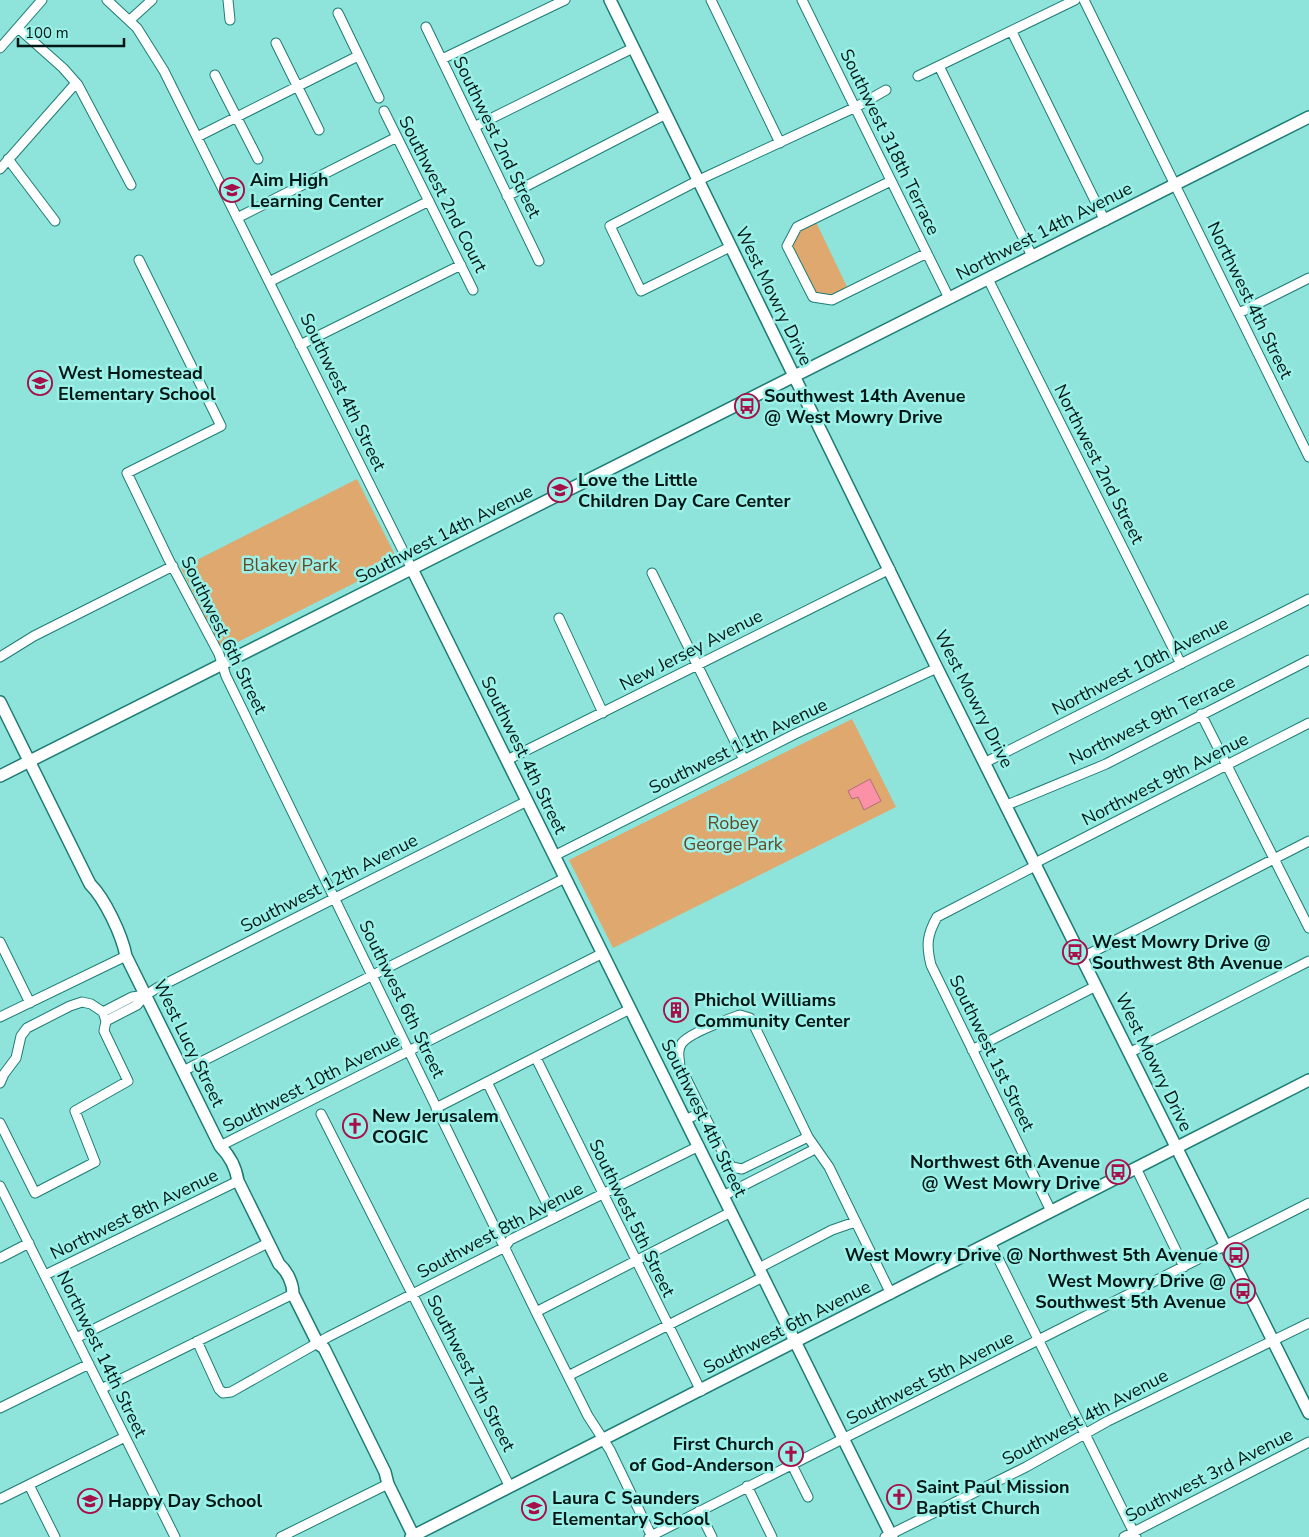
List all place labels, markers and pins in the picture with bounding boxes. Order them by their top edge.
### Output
place label: Aim High Learning Center [250,168,384,213]
school or university icon: Aim High Learning Center [219,177,245,203]
place label: West Homestead Elementary School [58,361,216,406]
school or university icon: West Homestead Elementary School [27,370,53,396]
place label: Southwest 14th Avenue @ West Mowry Drive [764,384,966,429]
bus stop icon: Southwest 14th Avenue @ West Mowry Drive [734,393,760,419]
place label: Love the Little Children Day Care Center [578,468,790,513]
school or university icon: Love the Little Children Day Care Center [547,477,573,503]
place label: West Mowry Drive @ Southwest 8th Avenue [1092,930,1283,975]
bus stop icon: West Mowry Drive @ Southwest 8th Avenue [1062,939,1088,965]
place label: Phichol Williams Community Center [694,988,850,1033]
building icon: Phichol Williams Community Center [663,997,689,1023]
place label: New Jerusalem COGIC [372,1104,499,1149]
church icon: New Jerusalem COGIC [342,1113,368,1139]
place label: Northwest 6th Avenue @ West Mowry Drive [910,1150,1100,1195]
bus stop icon: Northwest 6th Avenue @ West Mowry Drive [1105,1159,1131,1185]
bus stop icon: West Mowry Drive @ Northwest 5th Avenue [1223,1242,1249,1268]
place label: West Mowry Drive @ Northwest 5th Avenue [845,1243,1218,1267]
place label: West Mowry Drive @ Southwest 5th Avenue [1035,1269,1226,1314]
bus stop icon: West Mowry Drive @ Southwest 5th Avenue [1230,1278,1256,1304]
place label: First Church of God-Anderson [629,1432,774,1477]
church icon: First Church of God-Anderson [778,1441,804,1467]
place label: Saint Paul Mission Baptist Church [916,1475,1070,1520]
church icon: Saint Paul Mission Baptist Church [886,1484,912,1510]
place label: Laura C Saunders Elementary School [552,1486,710,1531]
school or university icon: Happy Day School [77,1488,103,1514]
place label: Happy Day School [108,1489,262,1513]
school or university icon: Laura C Saunders Elementary School [521,1495,547,1521]

